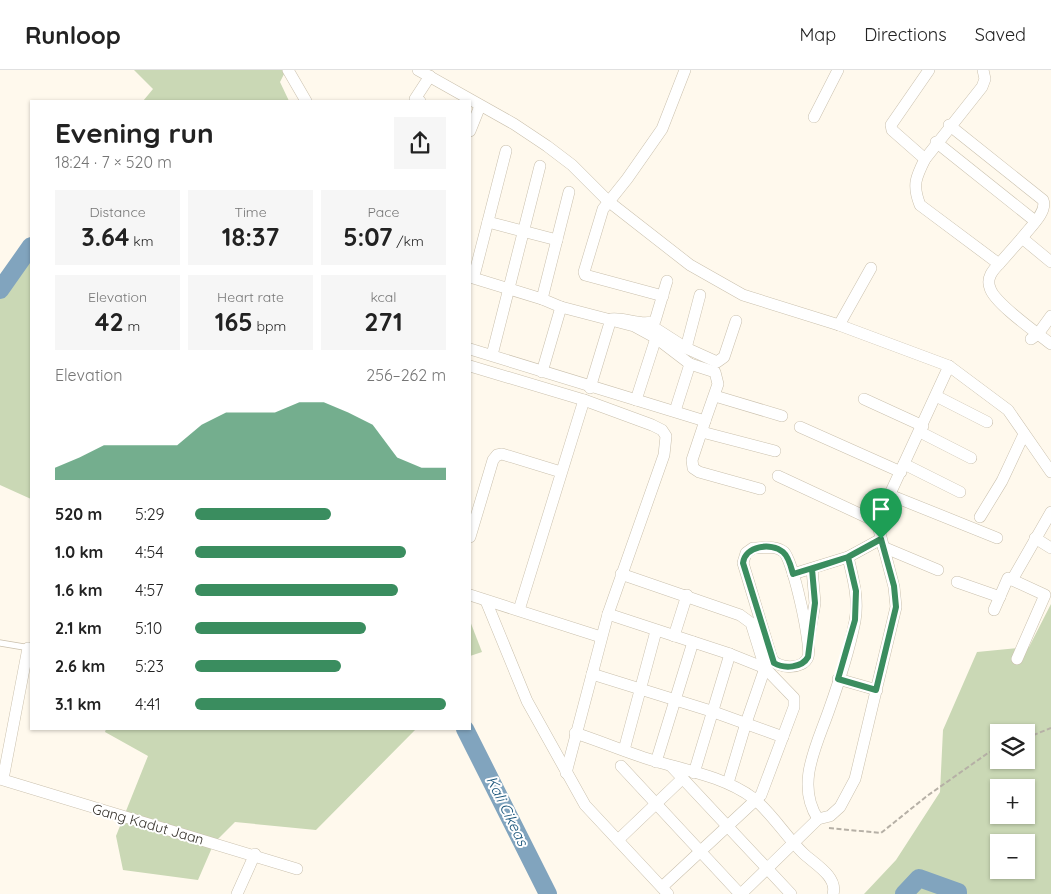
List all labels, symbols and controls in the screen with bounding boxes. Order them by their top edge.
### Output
text: Runloop [25,20,121,50]
text: Map [799,23,836,46]
text: Directions [864,23,947,46]
text: Saved [975,23,1026,46]
text: Evening run [55,115,214,150]
button: share [394,117,446,169]
text: 18:24 · 7 × 520 m [55,152,172,172]
text: Distance [89,203,146,221]
text: Time [234,203,267,221]
text: Pace [368,203,399,221]
text: 3.64 [81,221,130,252]
text: 18:37 [222,221,279,252]
text: 5:07 [343,221,392,252]
text: km [130,232,154,250]
text: /km [392,232,424,250]
text: Elevation [88,288,147,306]
text: Heart rate [217,288,284,306]
text: kcal [370,288,397,306]
text: 42 [95,306,124,337]
text: 165 [215,306,253,337]
text: 271 [364,306,403,337]
text: m [124,317,140,335]
text: bpm [253,317,286,335]
text: Elevation [55,365,122,385]
text: 256–262 m [366,365,446,385]
pin [860,488,902,539]
icon: arrive [867,495,895,523]
text: 520 m [55,504,102,524]
text: 5:29 [135,504,165,524]
text: 1.0 km [55,542,103,562]
text: 4:54 [135,542,164,562]
text: 1.6 km [55,580,102,600]
text: 4:57 [135,580,163,600]
text: 2.1 km [55,618,102,638]
text: 5:10 [135,618,162,638]
text: 2.6 km [55,656,105,676]
text: 5:23 [135,656,164,676]
text: 3.1 km [55,694,101,714]
text: 4:41 [135,694,161,714]
map controls [990,724,1035,879]
button: layers [990,724,1035,769]
water label: Kali Cikeas [482,773,533,850]
button: + [990,779,1035,824]
street label: Gang Kadut Jaan [90,799,206,849]
button: − [990,834,1035,879]

